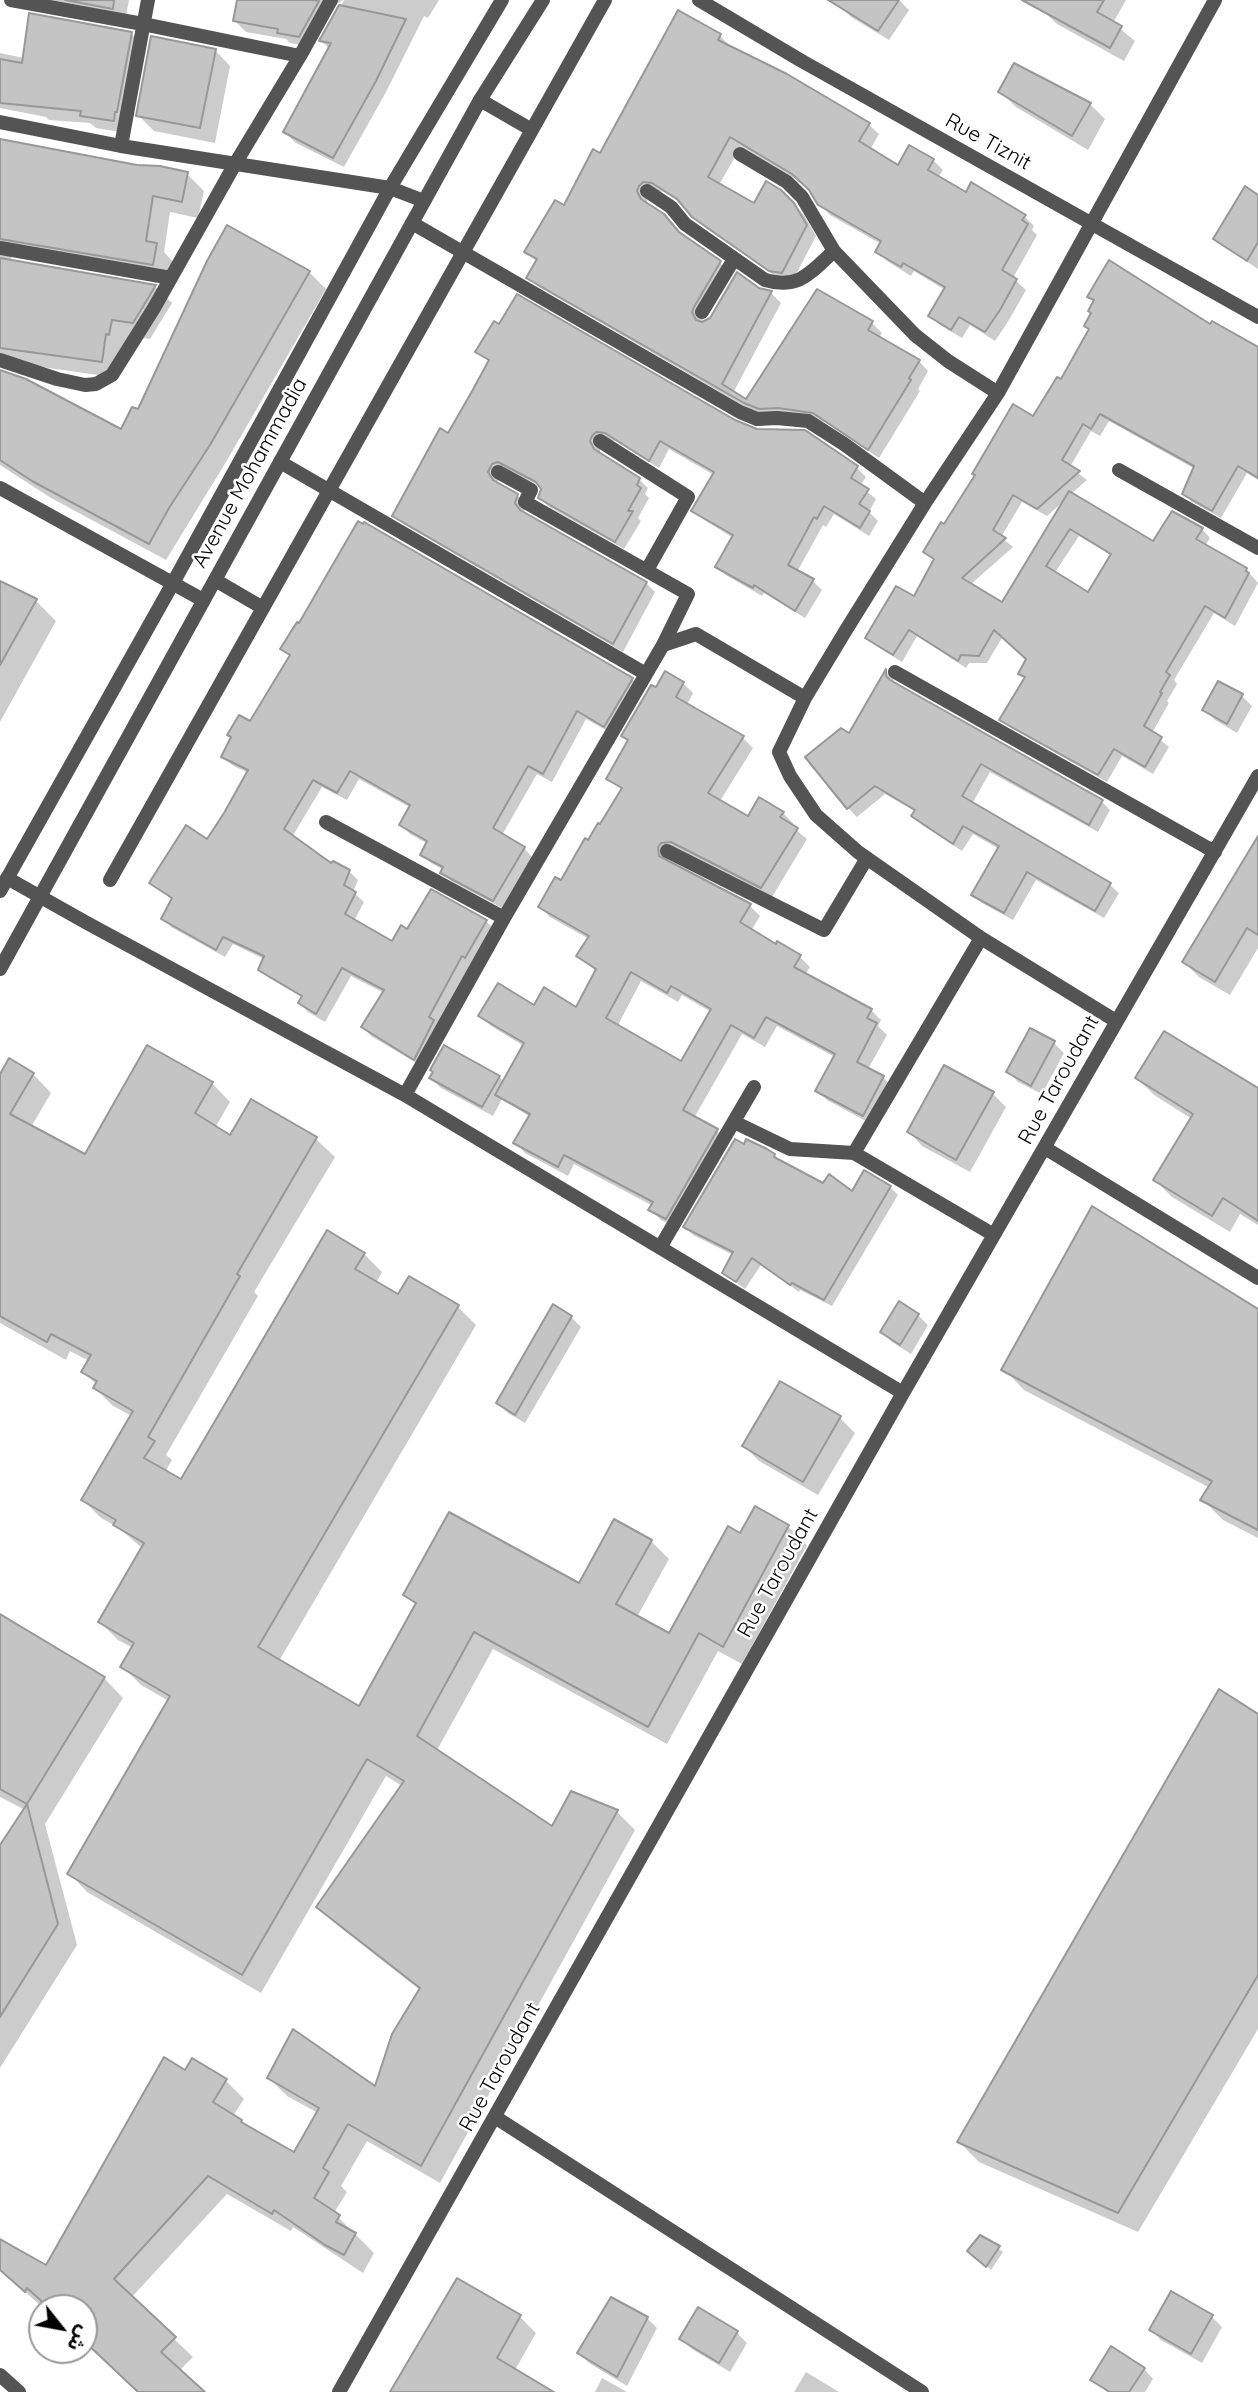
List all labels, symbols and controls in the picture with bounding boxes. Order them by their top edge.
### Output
street label: Rue Tiznit [941,108,1035,176]
street label: Avenue Mohammadia [187,374,313,572]
street label: Rue Taroudant [1013,1011,1105,1149]
street label: Rue Taroudant [732,1504,824,1642]
street label: Rue Taroudant [454,1998,546,2136]
north arrow [28,2294,98,2364]
text: ش [62,2321,96,2356]

